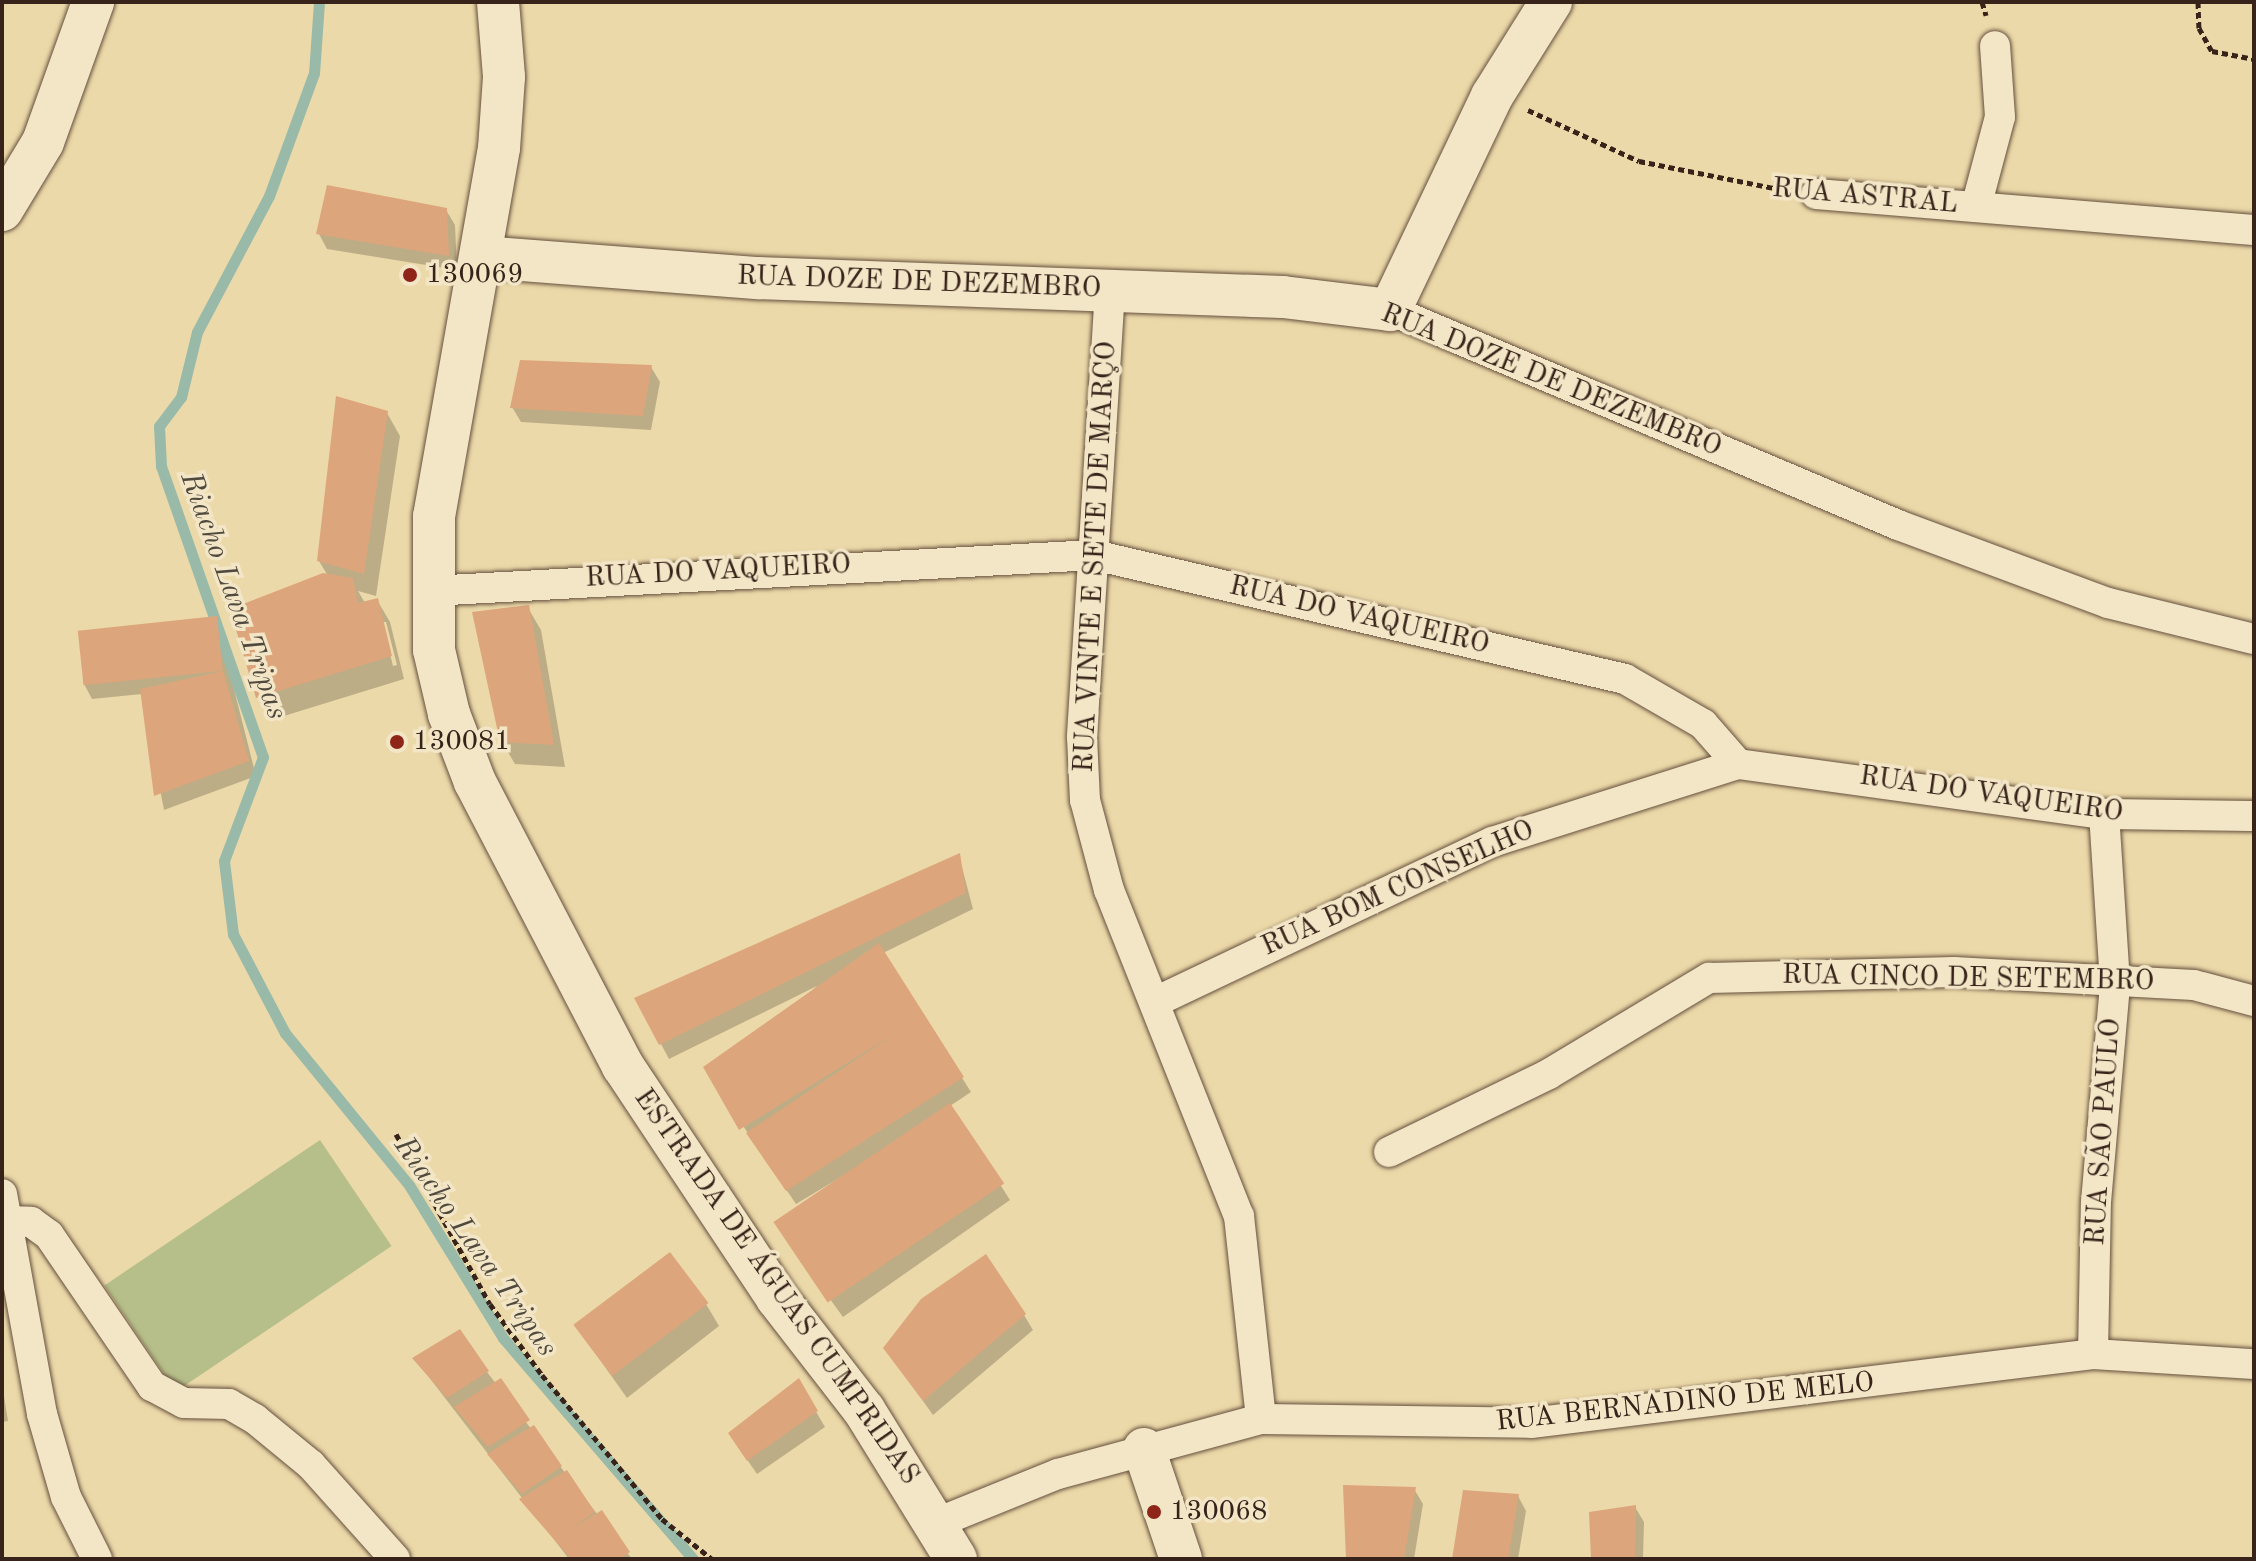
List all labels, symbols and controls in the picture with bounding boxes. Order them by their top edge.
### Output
street label: RUA ASTRAL [1771,172,1959,222]
place label: 130069 [426,258,523,292]
street label: RUA DOZE DE DEZEMBRO [736,260,1102,306]
marker: 130069 [401,266,419,284]
street label: RUA DOZE DE DEZEMBRO [1376,297,1726,465]
street label: RUA VINTE E SETE DE MARÇO [1068,340,1124,774]
water label: Riacho Lava Tripas [171,467,295,725]
street label: RUA DO VAQUEIRO [584,548,852,596]
street label: RUA DO VAQUEIRO [1226,570,1492,662]
place label: 130081 [413,725,510,759]
marker: 130081 [388,733,406,751]
street label: RUA DO VAQUEIRO [1857,760,2125,830]
street label: RUA BOM CONSELHO [1257,814,1539,964]
street label: RUA CINCO DE SETEMBRO [1782,959,2154,999]
street label: RUA SÃO PAULO [2079,1017,2129,1247]
street label: ESTRADA DE ÁGUAS CUMPRIDAS [626,1083,926,1491]
water label: Riacho Lava Tripas [385,1130,565,1364]
street label: RUA BERNADINO DE MELO [1494,1366,1876,1440]
place label: 130068 [1170,1495,1267,1529]
marker: 130068 [1145,1503,1163,1521]

